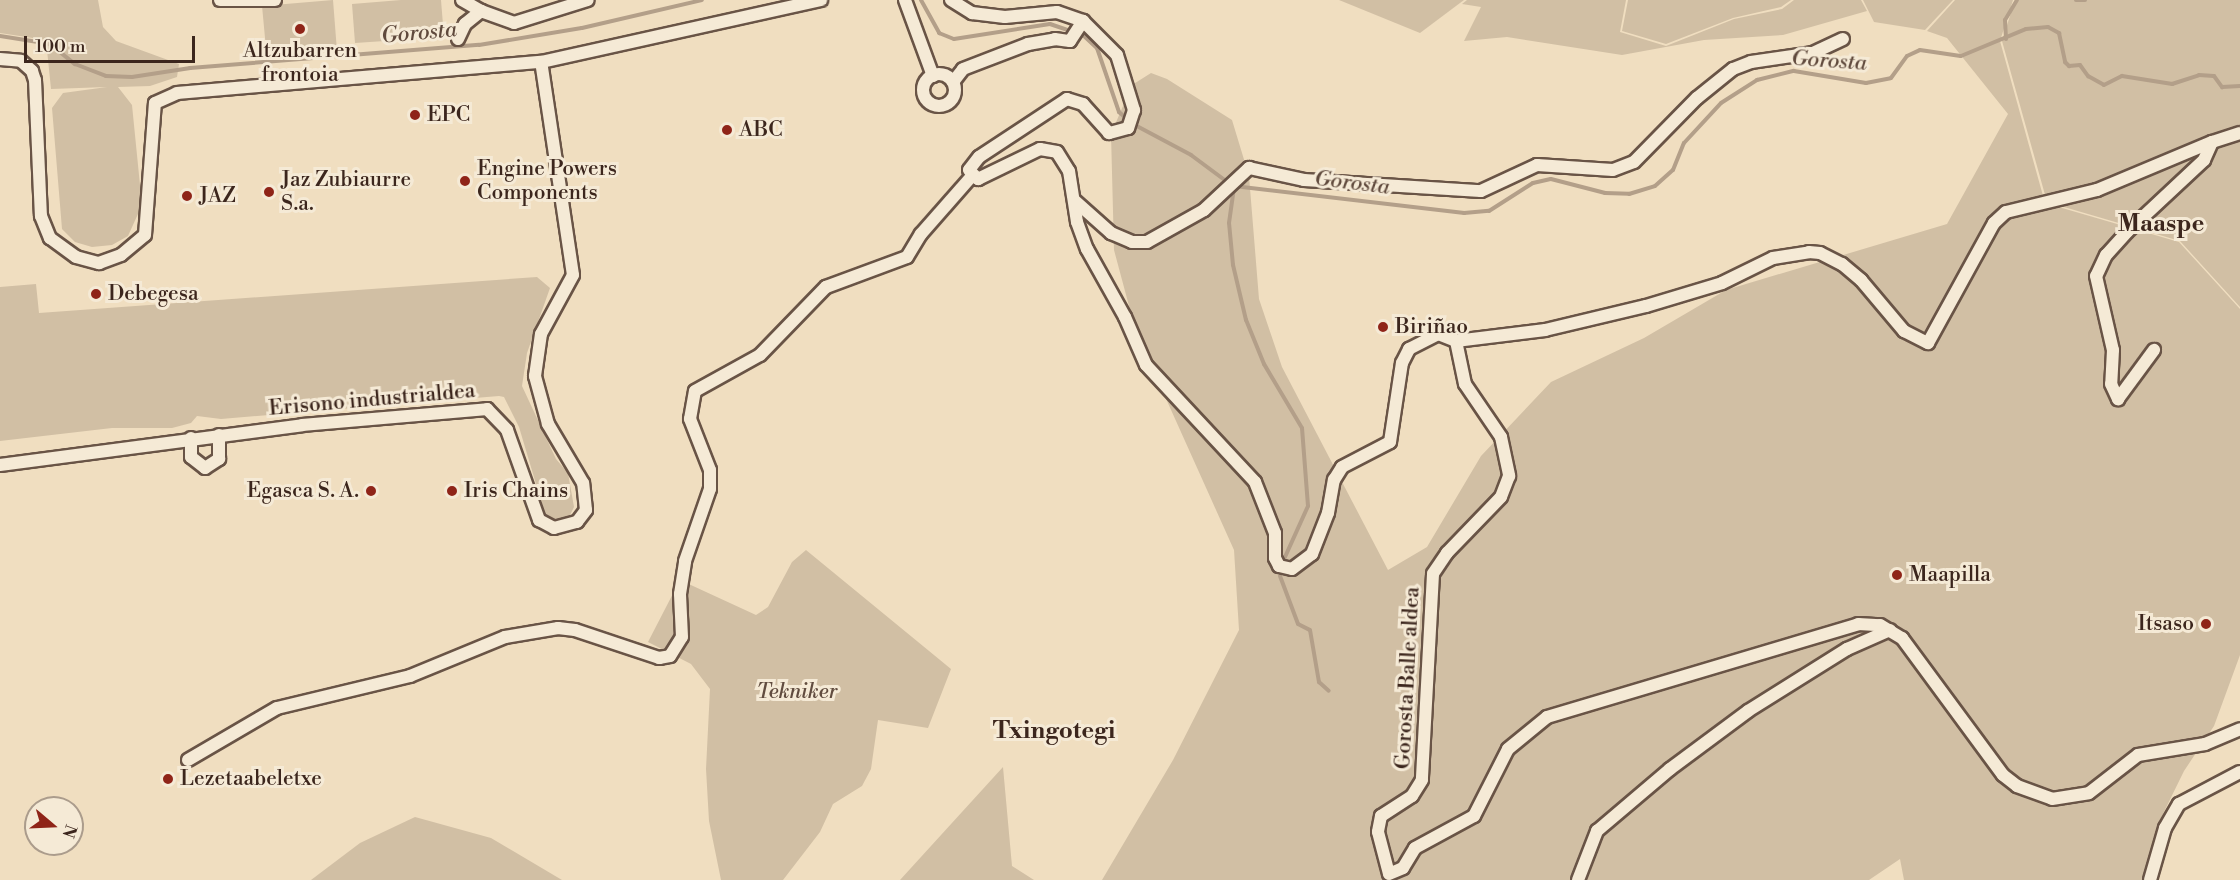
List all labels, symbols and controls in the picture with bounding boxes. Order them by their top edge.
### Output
water label: Gorosta [380,17,458,49]
marker: Altzubarren frontoia [293,22,307,36]
scale bar [27,24,198,62]
text: 100 m [35,35,86,58]
place label: Altzubarren frontoia [243,38,357,88]
water label: Gorosta [1790,45,1868,77]
place label: EPC [427,102,470,128]
marker: EPC [408,108,422,122]
place label: ABC [739,117,783,143]
marker: ABC [720,123,734,137]
place label: Engine Powers Components [477,156,617,206]
water label: Gorosta [1313,165,1391,201]
place label: Jaz Zubiaurre S.a. [281,167,411,217]
marker: Engine Powers Components [458,174,472,188]
place label: JAZ [199,183,236,209]
marker: Jaz Zubiaurre S.a. [262,185,276,199]
marker: JAZ [180,189,194,203]
district label: Maaspe [2118,211,2204,239]
place label: Debegesa [108,281,199,307]
marker: Debegesa [89,287,103,301]
place label: Biriñao [1395,314,1468,340]
marker: Biriñao [1376,320,1390,334]
street label: Erisono industrialdea [268,378,476,422]
place label: Egasca S. A. [247,478,359,504]
place label: Iris Chains [464,478,568,504]
marker: Egasca S. A. [364,484,378,498]
marker: Iris Chains [445,484,459,498]
place label: Maapilla [1909,562,1991,588]
marker: Maapilla [1890,568,1904,582]
street label: Gorosta Balle aldea [1391,586,1425,770]
place label: Itsaso [2138,611,2194,637]
marker: Itsaso [2199,617,2213,631]
park label: Tekniker [757,679,837,705]
district label: Txingotegi [993,718,1115,746]
place label: Lezetaabeletxe [180,766,322,792]
marker: Lezetaabeletxe [161,772,175,786]
north arrow [24,796,84,856]
text: N [58,822,81,840]

